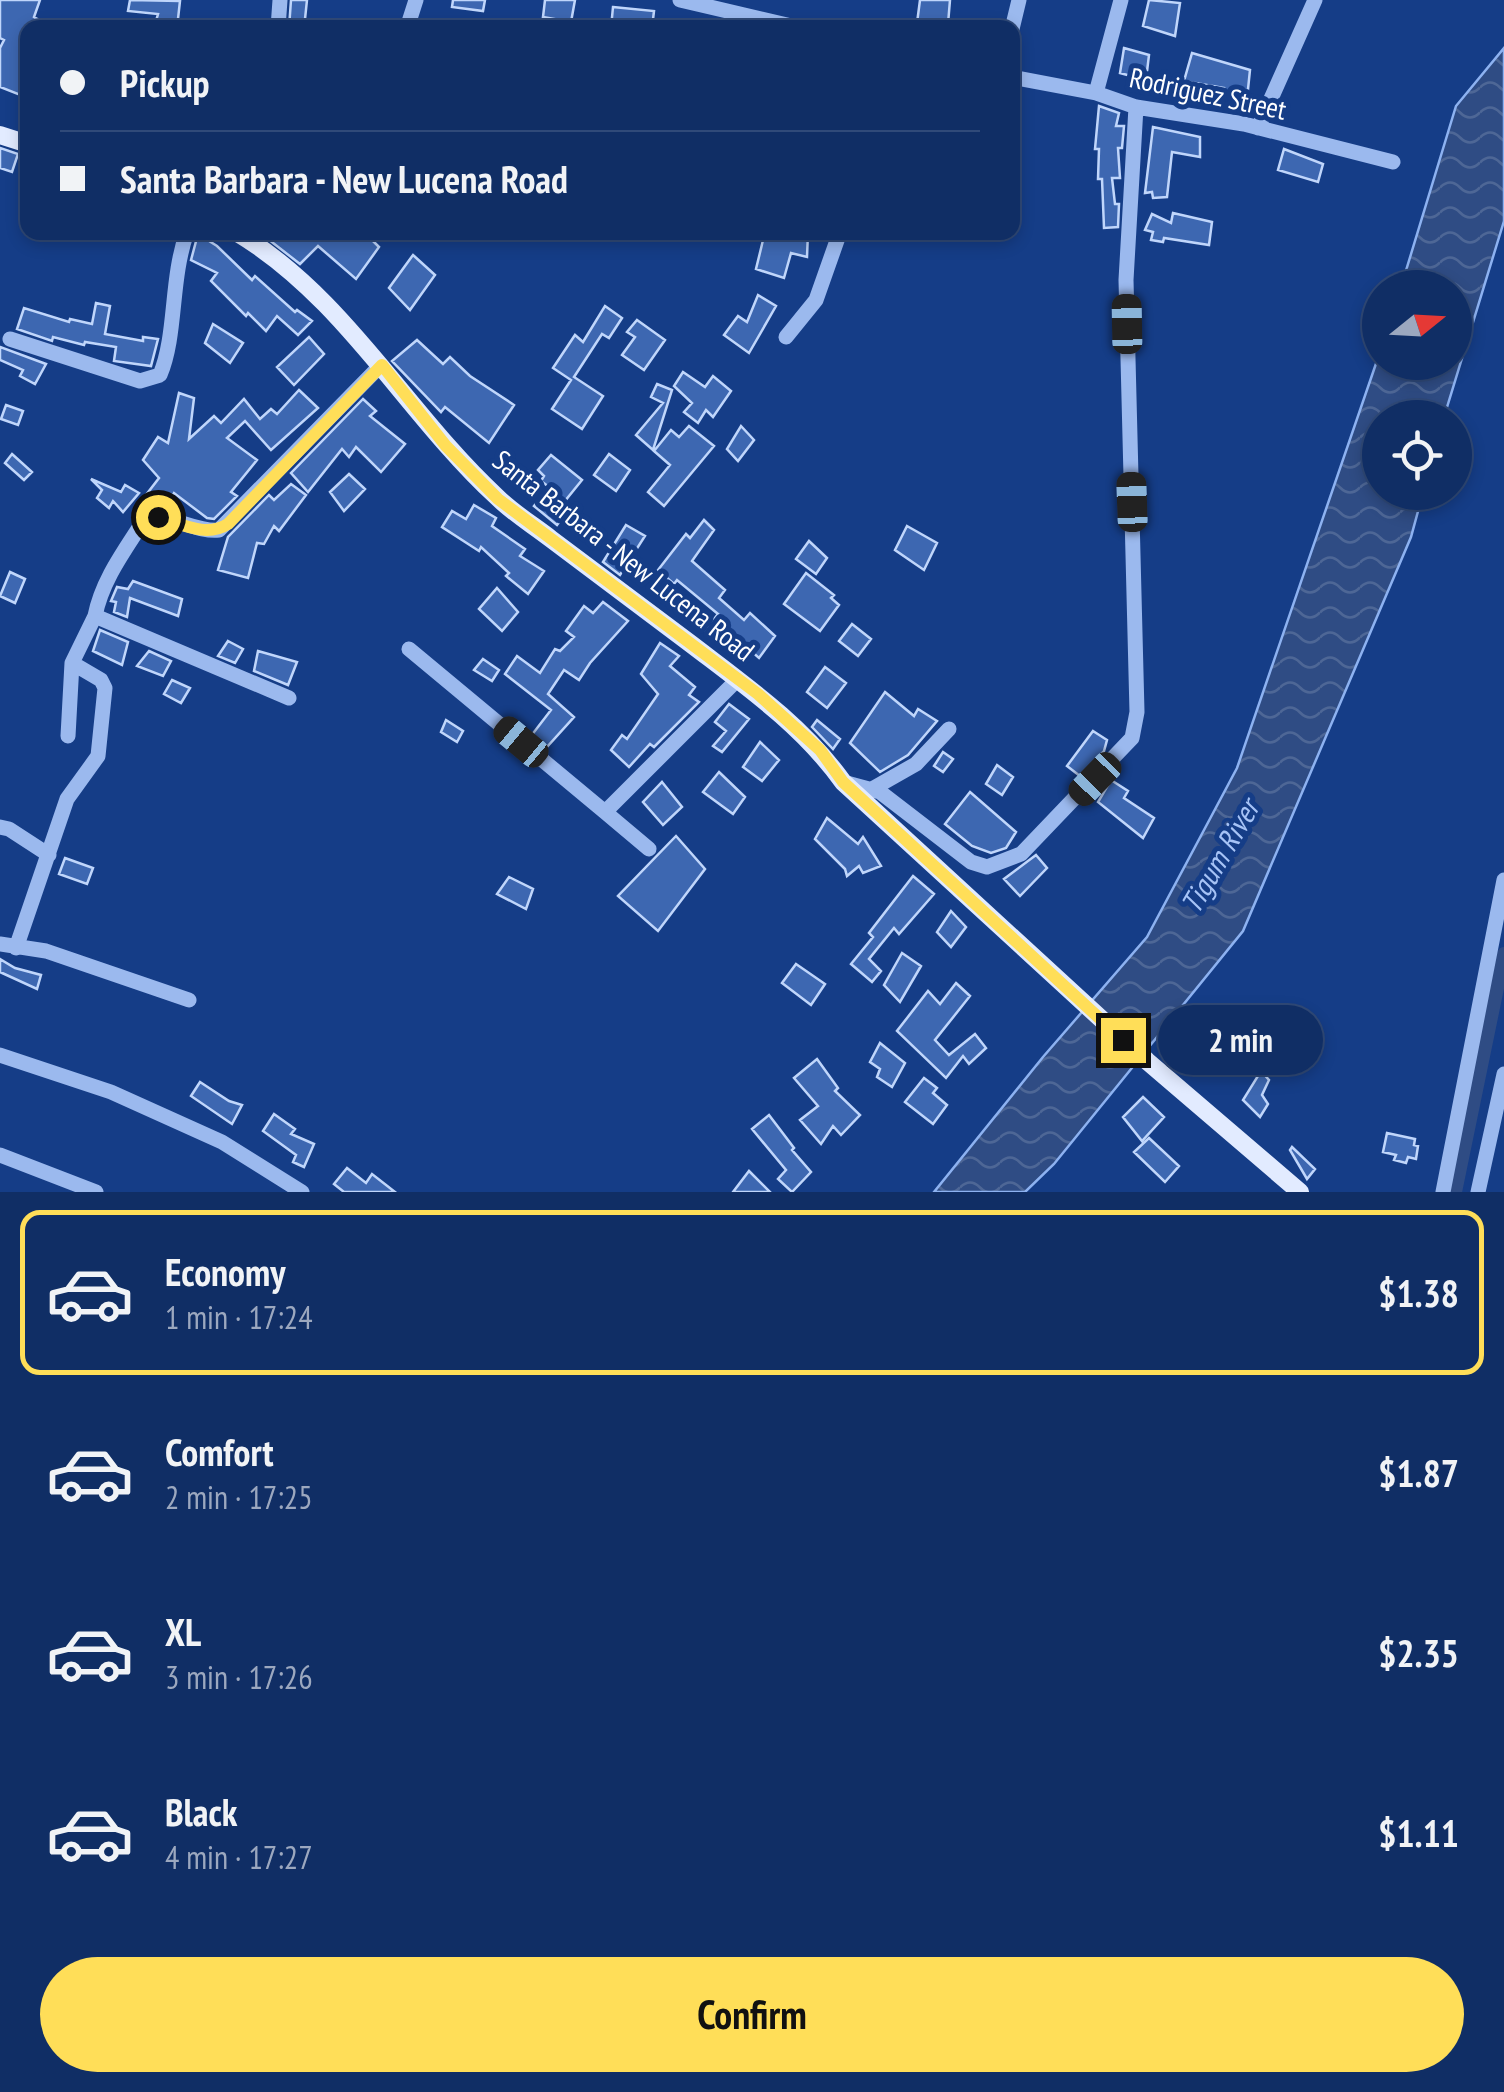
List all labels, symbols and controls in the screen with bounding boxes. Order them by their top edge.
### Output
text: Pickup [120,58,210,107]
street label: Rodriguez Street [1126,58,1290,128]
text: Santa Barbara - New Lucena Road [120,154,568,203]
north arrow [1362,270,1472,380]
map controls [1362,270,1472,510]
car [1111,294,1143,354]
button: locate [1362,400,1472,510]
street label: Santa Barbara - New Lucena Road [486,441,762,669]
car [1116,471,1148,533]
route start [136,495,181,540]
car [488,711,554,773]
car [1063,747,1127,811]
water label: Tigum River [1171,789,1269,920]
callout: 2 min [1158,1005,1323,1075]
route end [1101,1018,1146,1063]
text: 2 min [1208,1019,1273,1061]
text: Economy [165,1247,285,1296]
icon: car [45,1248,135,1338]
text: $1.38 [1378,1268,1459,1317]
text: 1 min · 17:24 [165,1296,313,1338]
text: Comfort [165,1427,274,1476]
icon: car [45,1428,135,1518]
text: $1.87 [1378,1448,1459,1497]
text: 2 min · 17:25 [165,1476,313,1518]
text: XL [165,1607,201,1656]
icon: car [45,1608,135,1698]
text: $2.35 [1378,1628,1459,1677]
text: 3 min · 17:26 [165,1656,313,1698]
text: Black [165,1787,238,1836]
icon: car [45,1788,135,1878]
text: $1.11 [1378,1808,1459,1857]
text: 4 min · 17:27 [165,1836,313,1878]
button: Confirm [40,1957,1464,2072]

